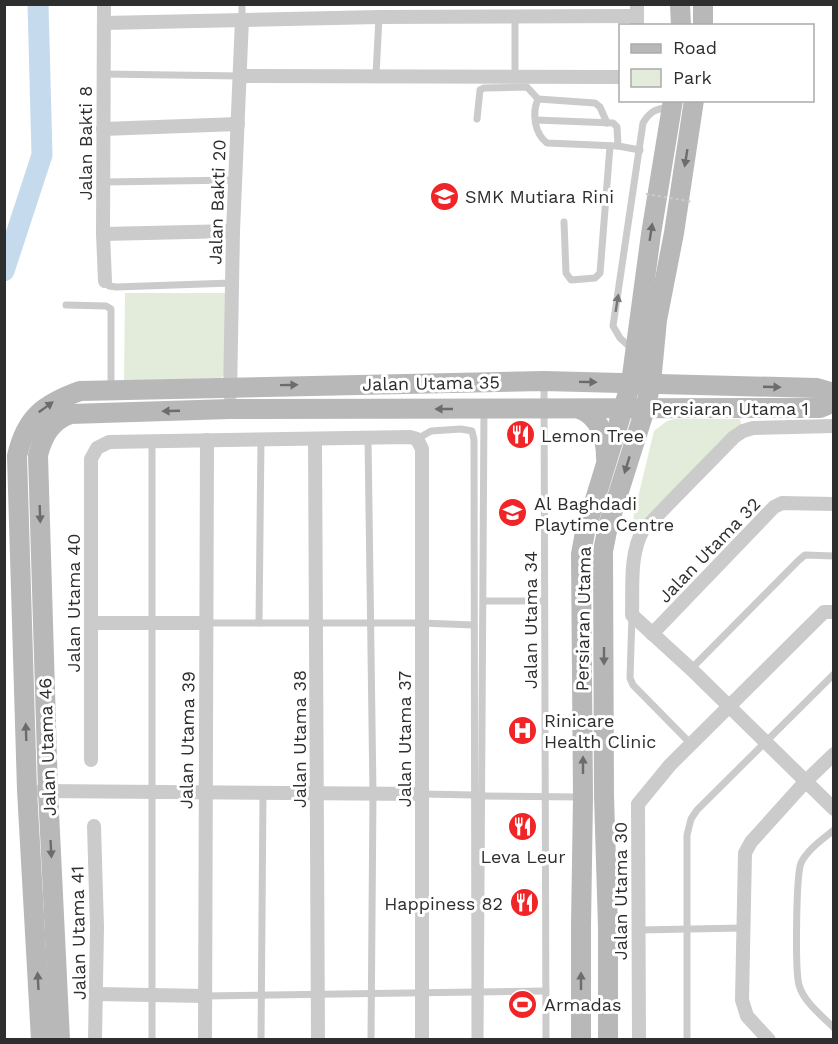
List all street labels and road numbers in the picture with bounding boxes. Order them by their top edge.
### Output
street label: Jalan Bakti 8 [75,86,96,200]
street label: Jalan Bakti 20 [204,139,230,265]
street label: Jalan Utama 35 [362,371,500,395]
street label: Persiaran Utama 1 [651,398,809,419]
street label: Jalan Utama 32 [654,493,764,607]
street label: Jalan Utama 40 [63,534,84,672]
street label: Persiaran Utama [571,546,595,692]
street label: Jalan Utama 34 [520,551,541,689]
street label: Jalan Utama 38 [289,670,310,808]
street label: Jalan Utama 39 [175,671,199,809]
street label: Jalan Utama 37 [394,671,415,807]
street label: Jalan Utama 46 [34,677,60,817]
street label: Jalan Utama 30 [610,822,631,960]
street label: Jalan Utama 41 [66,866,90,1000]

